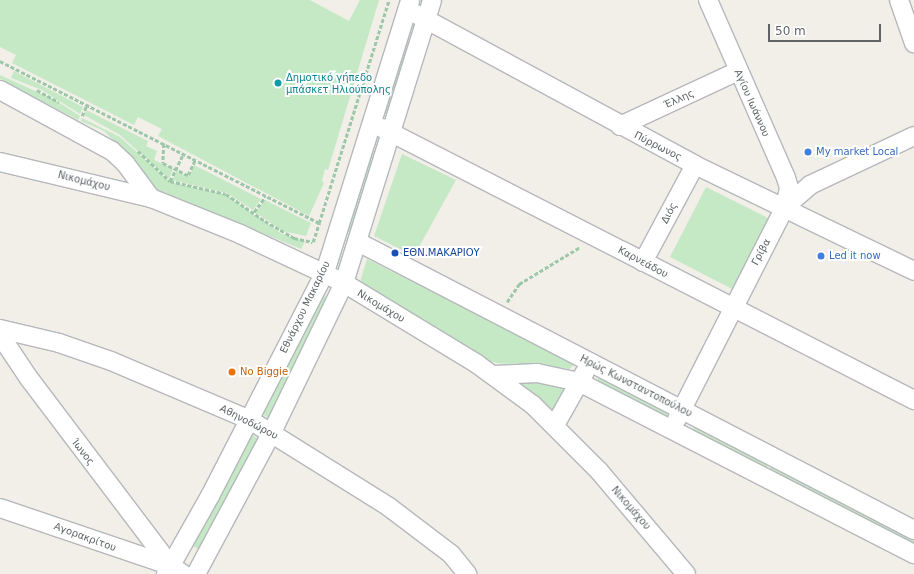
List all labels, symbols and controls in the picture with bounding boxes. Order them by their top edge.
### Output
scale bar [770,16,883,42]
text: 50 m [775,24,806,38]
street label: Αγίου Ιωάννου [732,68,772,138]
place label: Δημοτικό γήπεδο μπάσκετ Ηλιούπολης [286,71,391,94]
marker: Δημοτικό γήπεδο μπάσκετ Ηλιούπολης [273,78,283,88]
street label: Έλλης [662,87,696,111]
street label: Πύρρωνος [632,129,684,163]
place label: My market Local [816,146,898,158]
marker: My market Local [803,147,813,157]
street label: Νικομάχου [57,169,111,193]
street label: Διός [658,200,680,226]
street label: Γρίβα [749,237,773,267]
street label: Καρνεάδου [616,244,670,280]
place label: ΕΘΝ.ΜΑΚΑΡΙΟΥ [403,247,480,259]
marker: ΕΘΝ.ΜΑΚΑΡΙΟΥ [390,248,400,258]
place label: Led it now [829,250,881,262]
marker: Led it now [816,251,826,261]
street label: Εθνάρχου Μακαρίου [277,259,333,355]
street label: Νικομάχου [355,287,407,325]
street label: Ηρώς Κωνσταντοπούλου [578,352,694,420]
place label: Νο Biggie [240,366,288,378]
marker: Νο Biggie [227,367,237,377]
street label: Αθηνοδώρου [218,402,280,442]
street label: Ίωνος [69,436,97,468]
street label: Νικομάχου [609,484,653,532]
street label: Αγορακρίτου [52,520,118,554]

